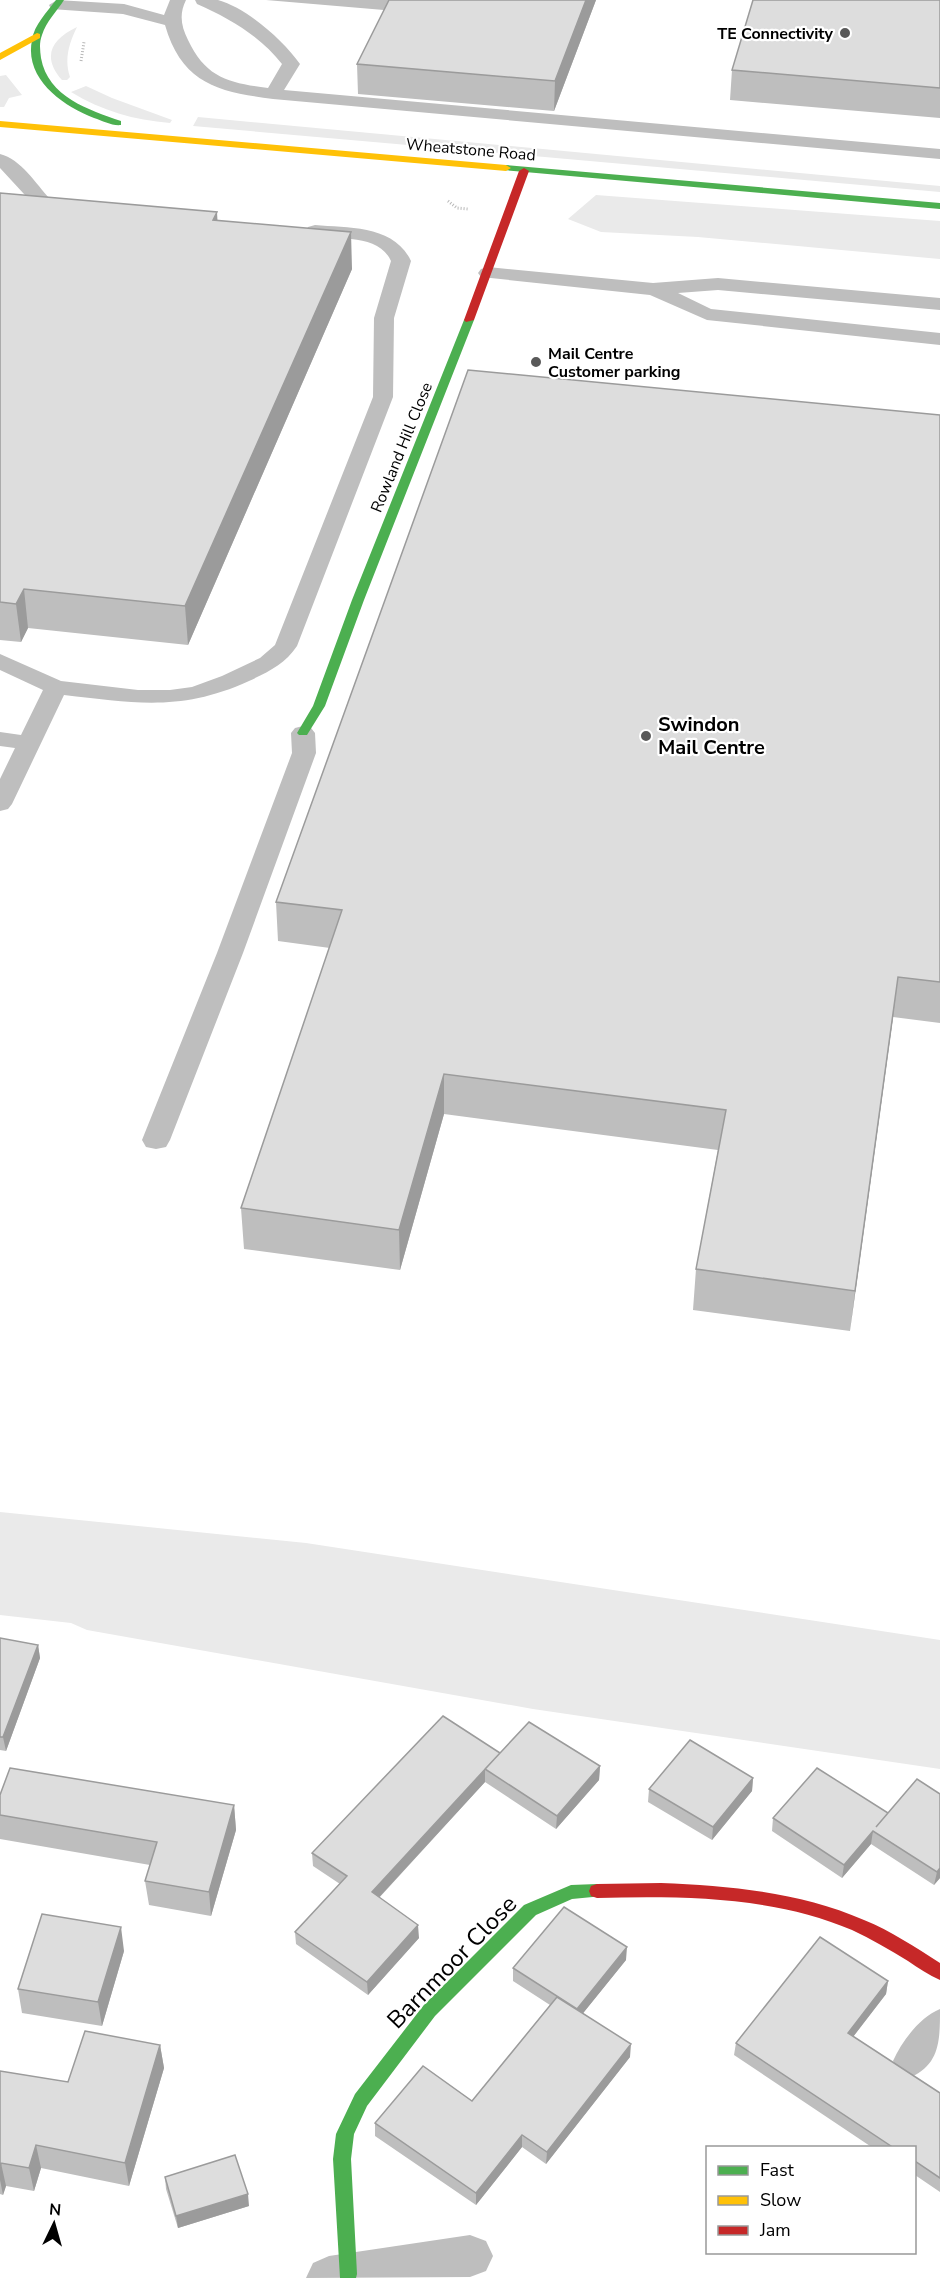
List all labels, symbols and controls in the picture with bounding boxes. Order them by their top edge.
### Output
place label: TE Connectivity [717,23,834,45]
marker: TE Connectivity [838,26,852,40]
street label: Wheatstone Road [405,133,537,167]
place label: Mail Centre Customer parking [548,343,681,383]
marker: Mail Centre Customer parking [529,355,543,369]
street label: Rowland Hill Close [366,379,438,516]
place label: Swindon Mail Centre [658,711,765,761]
marker: Swindon Mail Centre [639,729,653,743]
street label: Barnmoor Close [380,1888,524,2036]
legend [706,2146,916,2254]
text: Fast [760,2158,795,2182]
text: Slow [760,2188,801,2212]
north arrow [24,2194,84,2254]
text: N [48,2199,62,2222]
text: Jam [759,2218,791,2242]

